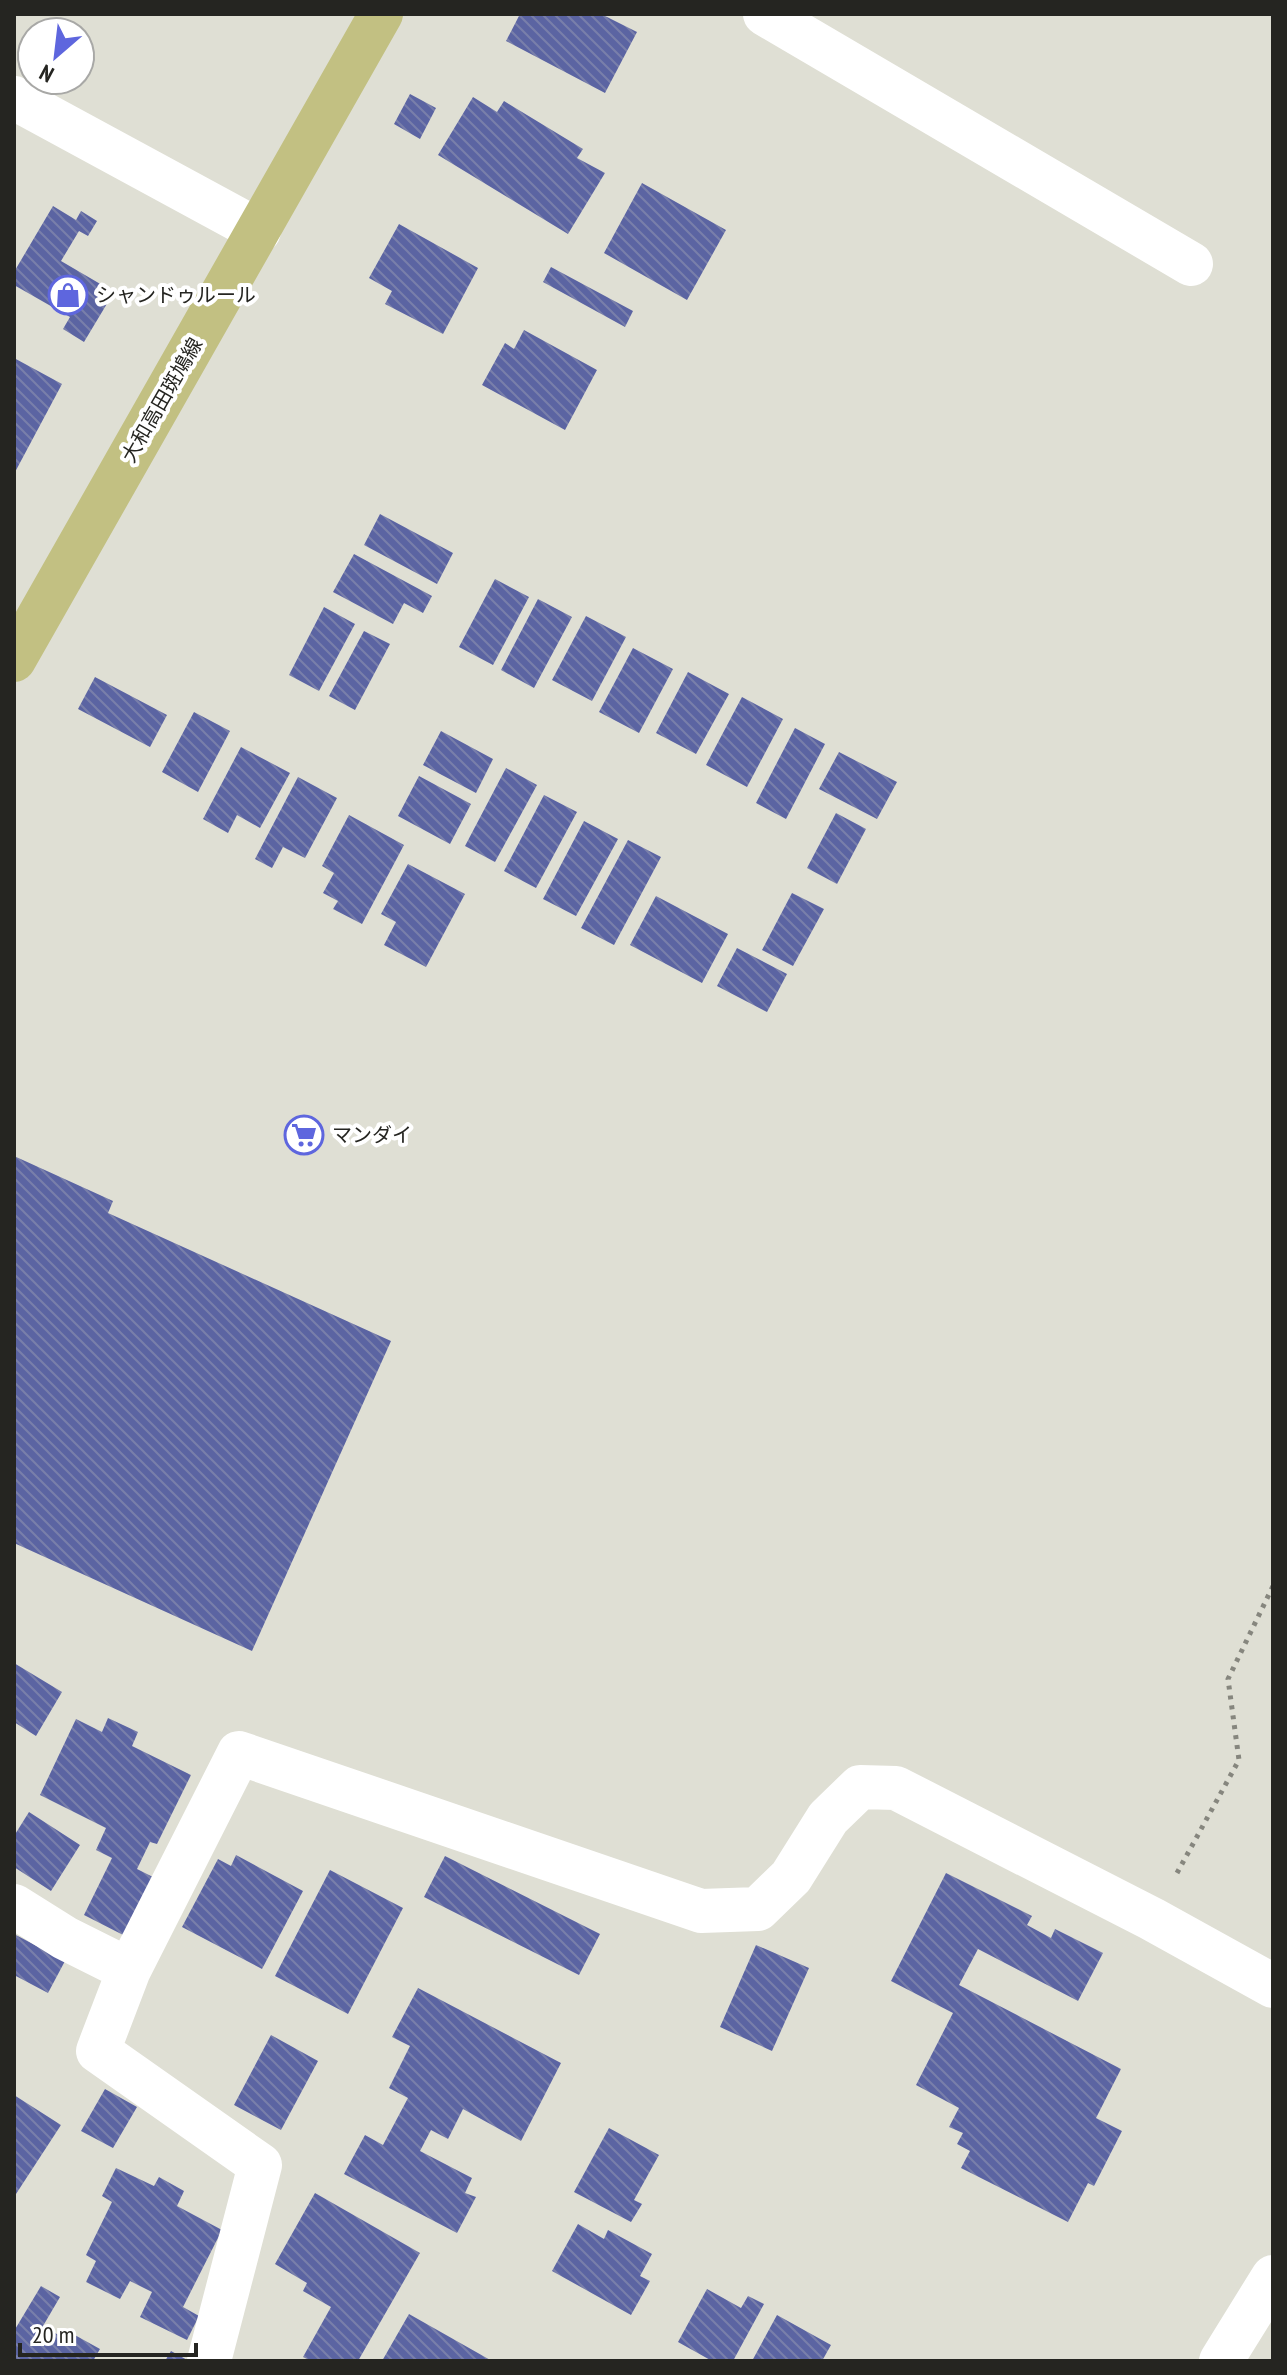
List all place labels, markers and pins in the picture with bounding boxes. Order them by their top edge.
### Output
shop icon: シャンドゥルール [47,274,89,316]
place label: シャンドゥルール [96,282,256,308]
supermarket icon: マンダイ [283,1114,325,1156]
place label: マンダイ [332,1122,412,1148]

